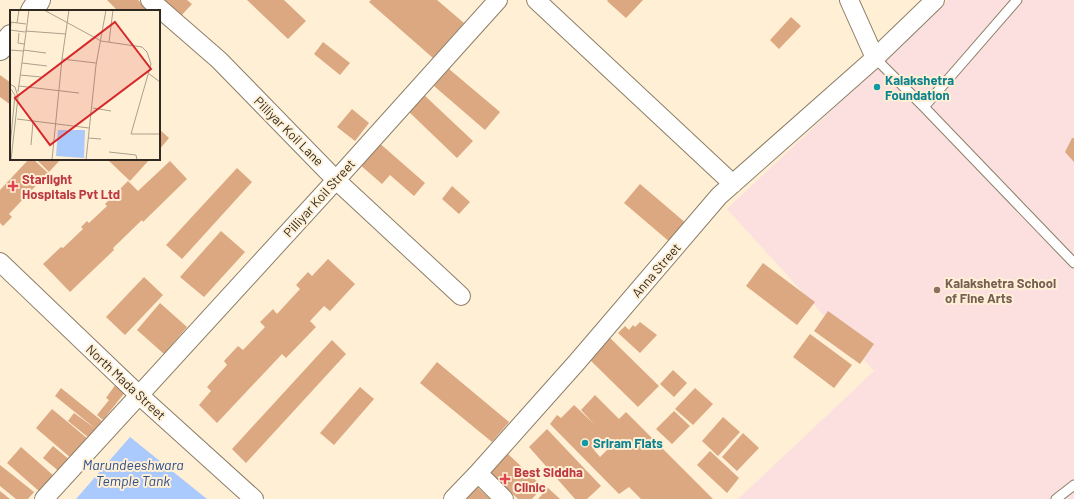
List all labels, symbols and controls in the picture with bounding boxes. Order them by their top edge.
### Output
inset map [10,10,160,160]
place label: Kalakshetra Foundation [885,72,954,103]
marker: Kalakshetra Foundation [872,82,882,92]
street label: Pilliyar Koil Lane [251,93,327,169]
street label: Pilliyar Koil Street [280,156,358,240]
place label: Starlight Hospitals Pvt Ltd [22,171,120,202]
marker: Starlight Hospitals Pvt Ltd [7,180,19,192]
street label: Anna Street [628,240,684,300]
place label: Kalakshetra School of Fine Arts [945,275,1056,306]
marker: Kalakshetra School of Fine Arts [932,285,942,295]
street label: North Mada Street [83,341,169,423]
place label: Sriram Flats [593,435,663,451]
marker: Sriram Flats [580,438,590,448]
water label: Marundeeshwara Temple Tank [82,456,184,489]
place label: Best Siddha Clinic [514,464,583,495]
marker: Best Siddha Clinic [499,473,511,485]

